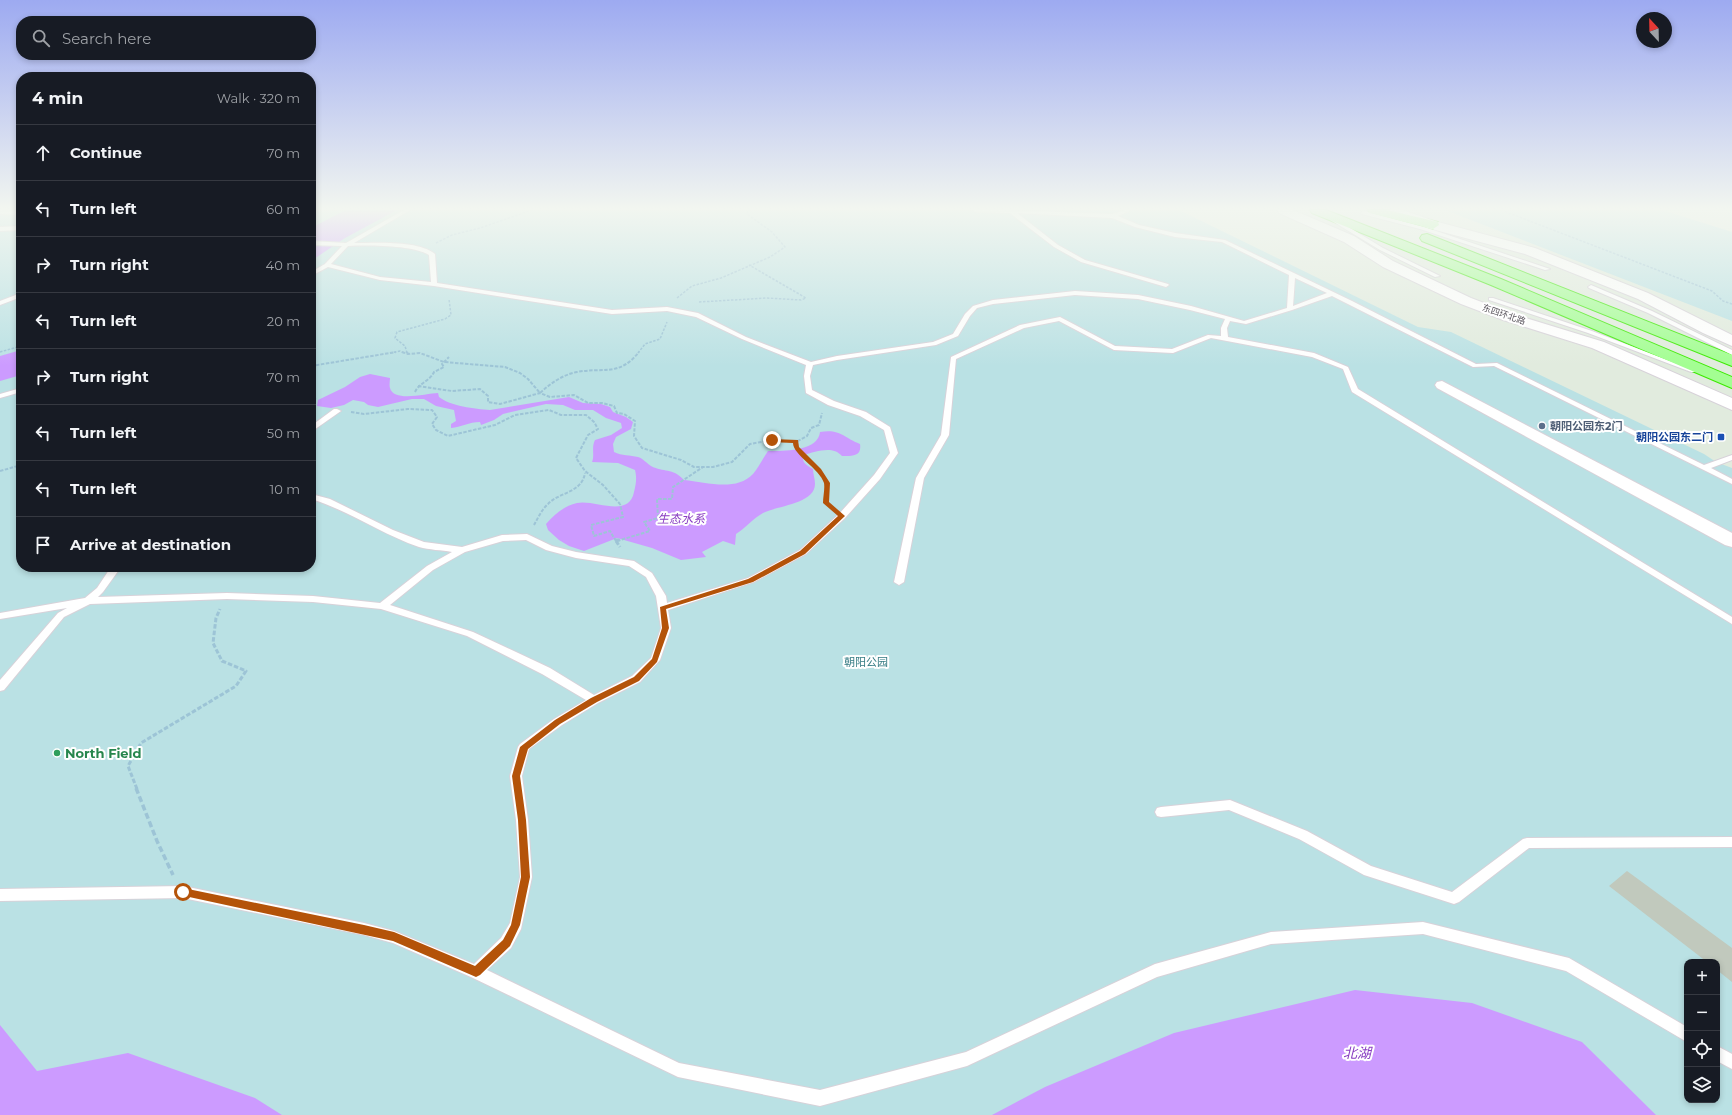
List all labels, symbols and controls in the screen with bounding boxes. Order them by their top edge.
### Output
north arrow [1636,12,1672,48]
search box [16,16,316,60]
icon: search [30,27,52,49]
text: Search here [62,29,151,48]
text: 4 min [32,88,83,108]
text: Walk · 320 m [217,90,300,106]
icon: ahead [32,142,54,164]
text: Continue [70,143,142,162]
text: 70 m [267,145,300,161]
icon: left [32,198,54,220]
text: Turn left [70,199,137,218]
text: 60 m [266,201,300,217]
icon: right [32,254,54,276]
text: Turn right [70,255,149,274]
text: 40 m [266,257,300,273]
street label: 东四环北路 [1481,301,1527,327]
icon: left [32,310,54,332]
text: Turn left [70,311,137,330]
text: 20 m [267,313,300,329]
icon: right [32,366,54,388]
text: Turn right [70,367,149,386]
text: 70 m [267,369,300,385]
place label: 朝阳公园东2门 [1550,419,1623,433]
marker: 朝阳公园东2门 [1537,421,1547,431]
icon: left [32,422,54,444]
text: Turn left [70,423,137,442]
text: 50 m [267,425,300,441]
place label: 朝阳公园东二门 [1636,430,1713,444]
route end [763,431,781,449]
marker: 朝阳公园东二门 [1716,432,1726,442]
icon: left [32,478,54,500]
text: Turn left [70,479,137,498]
text: 10 m [270,481,300,497]
water label: 生态水系 [657,511,706,526]
icon: arrive [32,534,54,556]
text: Arrive at destination [70,535,231,554]
park label: 朝阳公园 [844,655,888,669]
place label: North Field [65,745,141,761]
marker: North Field [52,748,62,758]
route start [174,883,192,901]
map controls [1684,959,1720,1103]
button: + [1684,959,1720,995]
button: − [1684,995,1720,1031]
button: locate [1684,1031,1720,1067]
water label: 北湖 [1343,1044,1373,1062]
button: layers [1684,1067,1720,1103]

